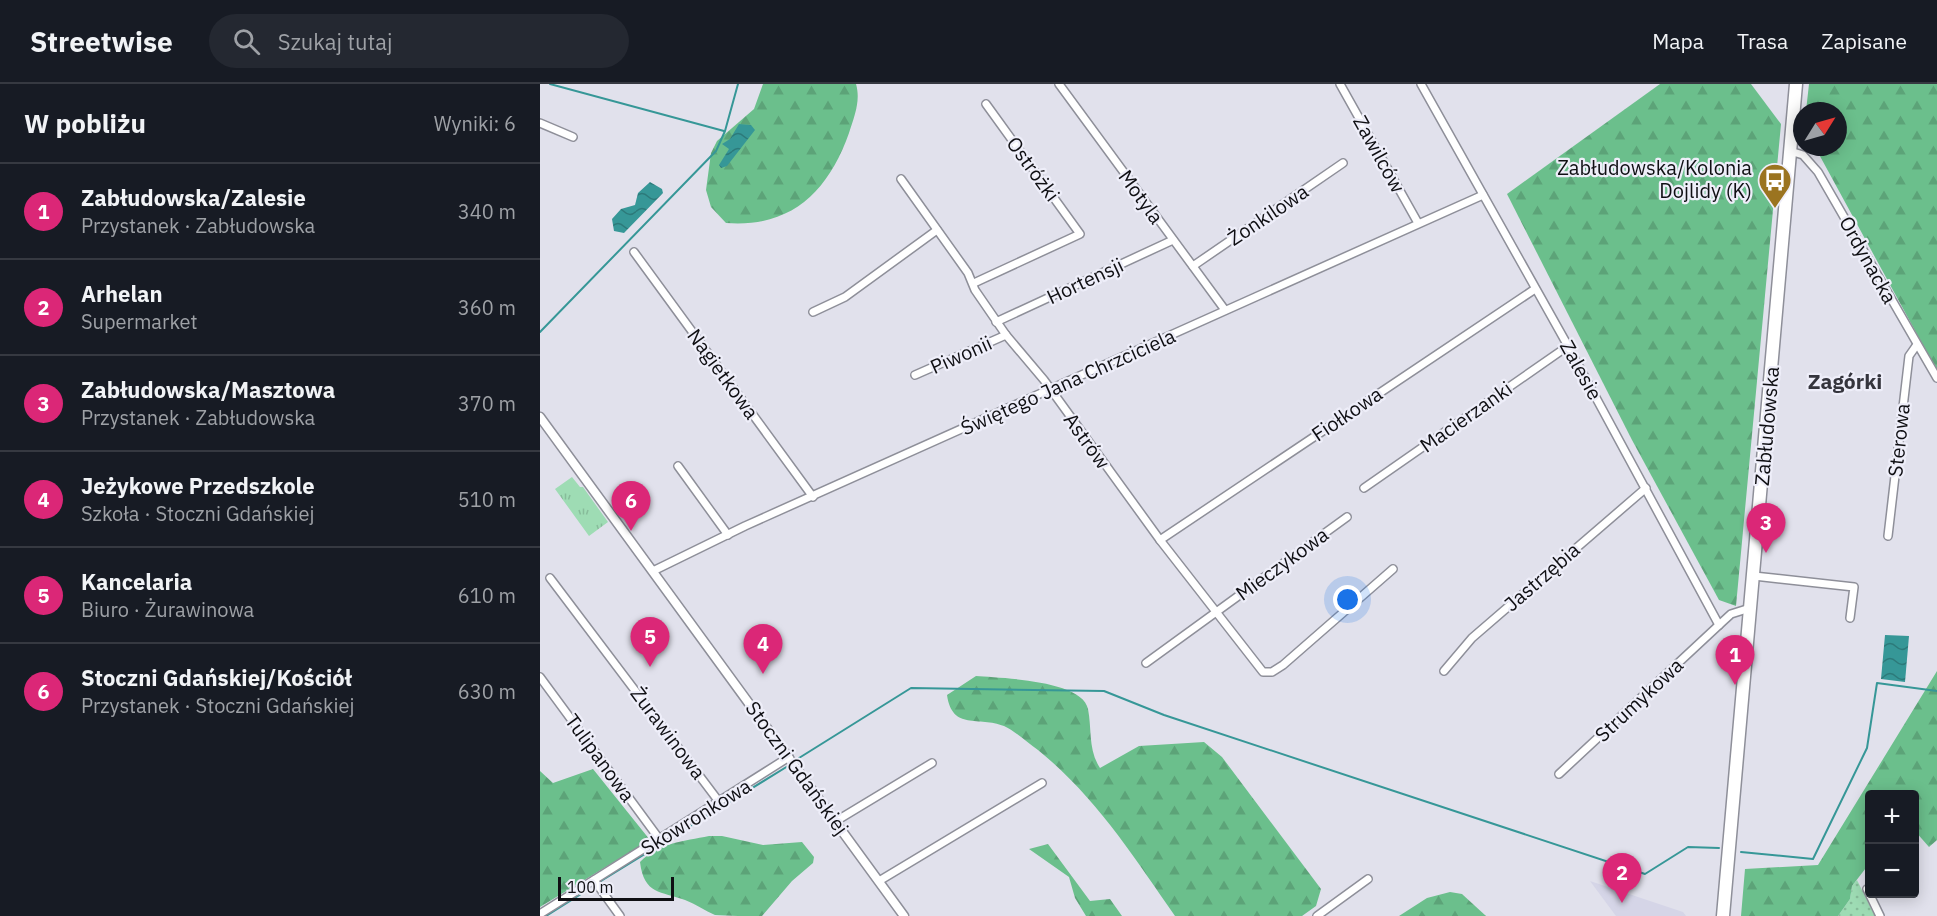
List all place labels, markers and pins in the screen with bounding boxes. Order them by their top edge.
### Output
place label: Zabłudowska/Kolonia Dojlidy (K) [1557,154,1752,204]
bus stop icon: Zabłudowska/Kolonia Dojlidy (K) [1757,162,1793,209]
pin: 6 [612,482,650,531]
pin: 3 [1746,504,1786,553]
pin: 5 [630,618,670,667]
pin: 4 [744,624,782,674]
pin: 1 [1716,636,1754,685]
pin: 2 [1602,854,1642,903]

